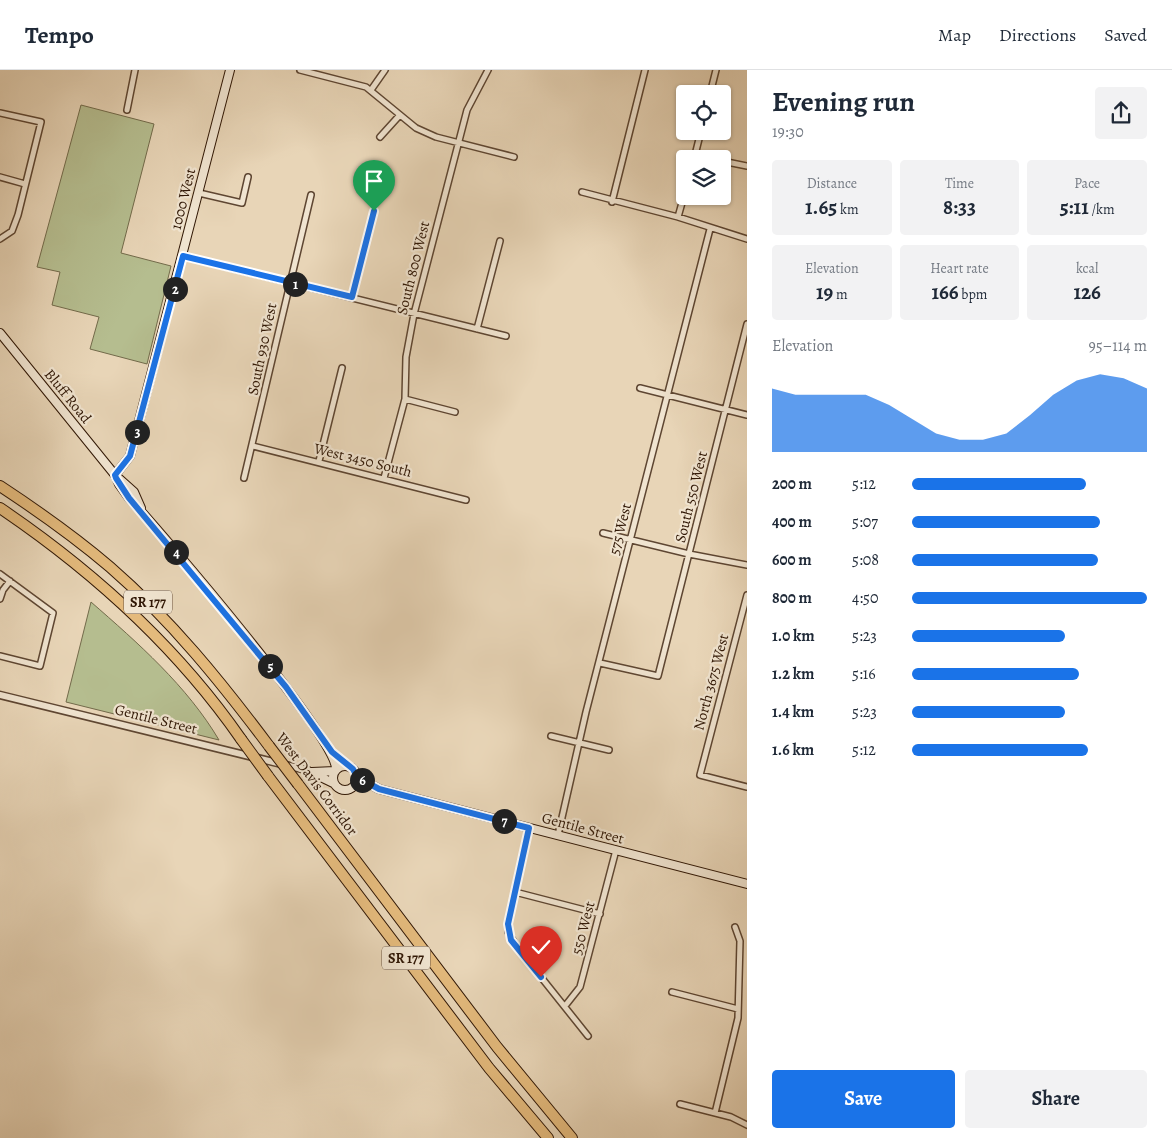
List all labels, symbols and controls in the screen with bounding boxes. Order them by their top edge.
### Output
text: Tempo [25,19,94,51]
text: Map [938,23,971,47]
text: Directions [999,23,1076,47]
text: Saved [1104,23,1147,47]
text: Evening run [772,83,915,121]
map controls [676,85,731,205]
button: locate [676,85,731,140]
button: share [1095,87,1147,139]
text: 19:30 [772,121,804,143]
button: layers [676,150,731,205]
pin [353,160,395,211]
street label: 1000 West [166,166,200,232]
icon: arrive [360,167,388,195]
text: Distance [807,174,857,193]
text: Time [945,174,974,193]
text: Pace [1074,174,1100,193]
text: 1.65 [805,193,837,221]
text: 8:33 [943,193,976,221]
text: 5:11 [1060,193,1089,221]
text: km [837,200,859,219]
text: /km [1089,200,1115,219]
street label: South 800 West [392,219,434,317]
text: Elevation [805,259,859,278]
text: Heart rate [930,259,989,278]
text: kcal [1076,259,1098,278]
pin: 1 [282,272,308,296]
text: 1 [293,275,298,294]
pin: 2 [162,276,188,302]
text: 19 [816,278,833,306]
text: 166 [931,278,959,306]
text: 126 [1073,278,1101,306]
text: 2 [172,280,179,299]
text: m [833,285,848,304]
text: bpm [959,285,988,304]
street label: South 930 West [242,301,282,397]
text: Elevation [772,335,833,357]
text: 95–114 m [1088,335,1147,357]
street label: Bluff Road [40,365,97,428]
pin: 3 [124,420,150,444]
text: 3 [134,423,141,442]
street label: West 3450 South [311,438,414,482]
street label: South 550 West [670,449,712,545]
text: 200 m [772,473,812,495]
text: 5:12 [852,473,876,495]
street label: 575 West [604,501,636,557]
text: 400 m [772,511,812,533]
text: 5:07 [852,511,878,533]
pin: 4 [164,540,188,564]
text: 4 [173,543,180,562]
text: 600 m [772,549,812,571]
text: 5:08 [852,549,879,571]
text: 800 m [772,587,812,609]
text: 4:50 [852,587,878,609]
road number: SR 177 [124,590,172,614]
text: 1.0 km [772,625,815,647]
text: 5:23 [852,625,877,647]
street label: North 3675 West [689,632,733,732]
pin: 5 [258,654,282,678]
text: 5 [268,657,273,676]
text: 1.2 km [772,663,814,685]
text: 5:16 [852,663,876,685]
street label: Gentile Street [113,699,199,739]
text: 1.4 km [772,701,814,723]
text: 5:23 [852,701,877,723]
street label: West Davis Corridor [271,728,363,840]
text: 1.6 km [772,739,814,761]
text: 5:12 [852,739,876,761]
pin: 6 [350,768,374,792]
text: 6 [359,771,366,790]
street label: Gentile Street [540,807,626,849]
pin: 7 [492,808,516,834]
text: 7 [502,812,507,831]
street label: 550 West [566,899,600,957]
pin [520,926,562,977]
icon: check [527,933,555,961]
road number: SR 177 [382,946,430,970]
button: Save [772,1070,955,1128]
button: Share [965,1070,1147,1128]

